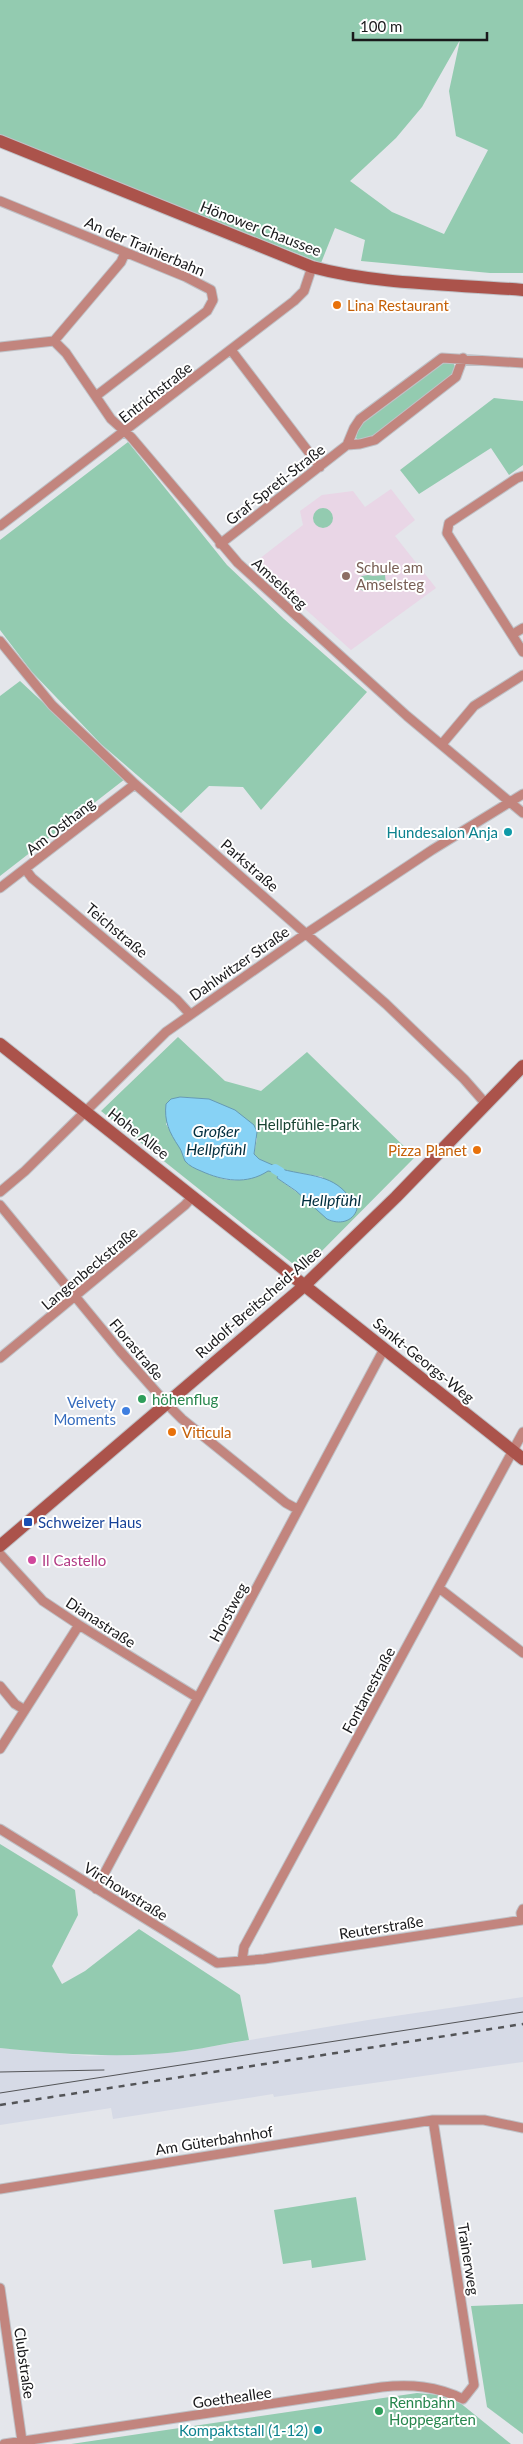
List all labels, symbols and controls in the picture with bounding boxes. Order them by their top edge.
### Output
scale bar [353,10,487,42]
text: 100 m [360,17,402,35]
street label: Hönower Chaussee [198,197,324,259]
street label: An der Trainierbahn [82,213,208,279]
place label: Lina Restaurant [347,296,450,314]
marker: Lina Restaurant [331,299,343,311]
street label: Entrichstraße [115,358,195,426]
street label: Graf-Spreti-Straße [222,440,328,528]
street label: Amselsteg [249,554,311,613]
place label: Schule am Amselsteg [356,558,424,593]
marker: Schule am Amselsteg [340,570,352,582]
street label: Am Osthang [22,794,98,858]
place label: Hundesalon Anja [386,823,498,841]
marker: Hundesalon Anja [502,826,514,838]
street label: Parkstraße [217,835,283,895]
street label: Teichstraße [82,899,152,961]
street label: Dahlwitzer Straße [186,922,292,1004]
street label: Hohe Allee [105,1104,173,1162]
park label: Hellpfühle-Park [257,1115,360,1133]
water label: Großer Hellpfühl [186,1121,246,1158]
place label: Pizza Planet [388,1141,468,1159]
marker: Pizza Planet [471,1144,483,1156]
water label: Hellpfühl [301,1190,361,1209]
street label: Langenbeckstraße [37,1223,141,1313]
street label: Rudolf-Breitscheid-Allee [191,1242,325,1361]
street label: Sankt-Georgs-Weg [370,1314,478,1406]
street label: Florastraße [106,1315,168,1383]
place label: höhenflug [152,1390,219,1408]
place label: Velvety Moments [53,1393,116,1428]
marker: höhenflug [136,1393,148,1405]
marker: Velvety Moments [120,1405,132,1417]
place label: Viticula [182,1423,232,1441]
marker: Viticula [166,1426,178,1438]
place label: Schweizer Haus [38,1513,142,1531]
marker: Schweizer Haus [22,1516,34,1528]
place label: Il Castello [42,1551,106,1569]
marker: Il Castello [26,1554,38,1566]
street label: Horstweg [205,1579,251,1645]
street label: Dianastraße [63,1593,139,1651]
street label: Fontanestraße [338,1644,398,1736]
street label: Virchowstraße [81,1858,171,1924]
street label: Reuterstraße [338,1911,425,1943]
street label: Am Güterbahnhof [154,2122,275,2158]
street label: Trainerweg [454,2222,484,2297]
street label: Clubstraße [11,2326,39,2400]
street label: Goetheallee [191,2383,273,2411]
place label: Rennbahn Hoppegarten [389,2393,476,2428]
marker: Rennbahn Hoppegarten [373,2405,385,2417]
place label: Kompaktstall (1-12) [179,2421,308,2439]
marker: Kompaktstall (1-12) [312,2424,324,2436]

